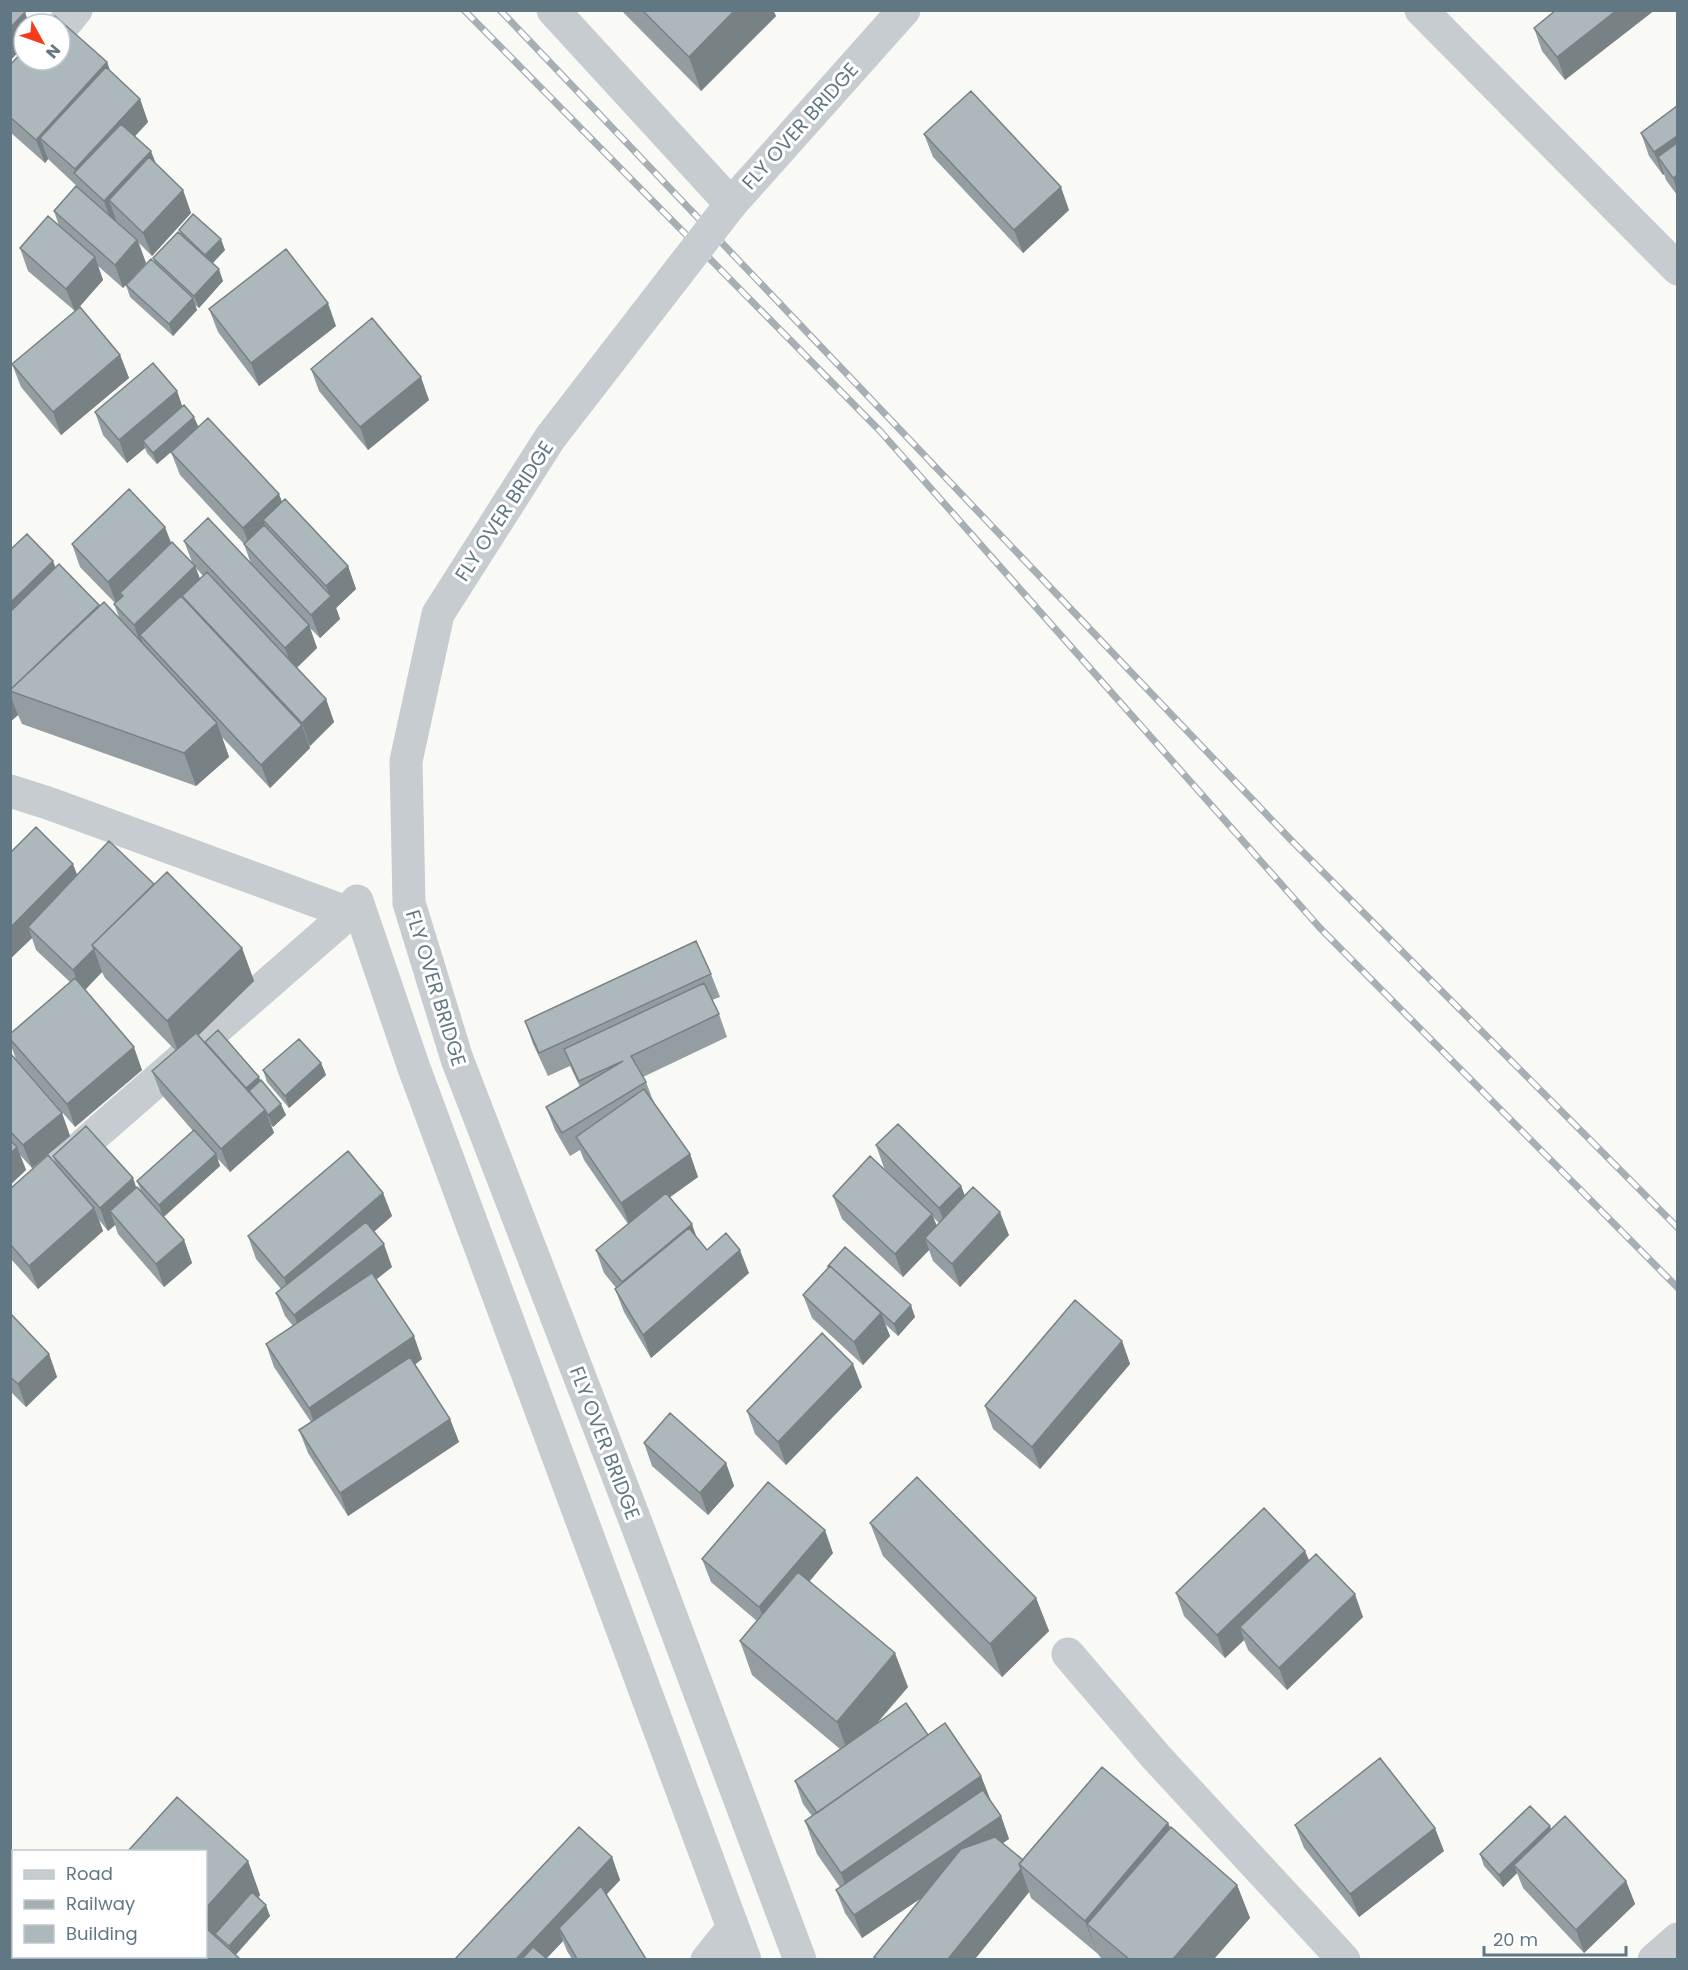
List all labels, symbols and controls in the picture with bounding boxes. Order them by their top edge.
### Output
north arrow [12,12,72,72]
text: N [40,39,66,63]
street label: FLY OVER BRIDGE [735,56,865,196]
street label: FLY OVER BRIDGE [448,435,560,587]
street label: FLY OVER BRIDGE [399,906,473,1070]
street label: FLY OVER BRIDGE [563,1362,647,1524]
legend [12,1850,207,1958]
text: Road [66,1861,113,1886]
text: Railway [66,1891,135,1916]
scale bar [1484,1919,1626,1957]
text: Building [66,1921,138,1946]
text: 20 m [1493,1927,1538,1952]

